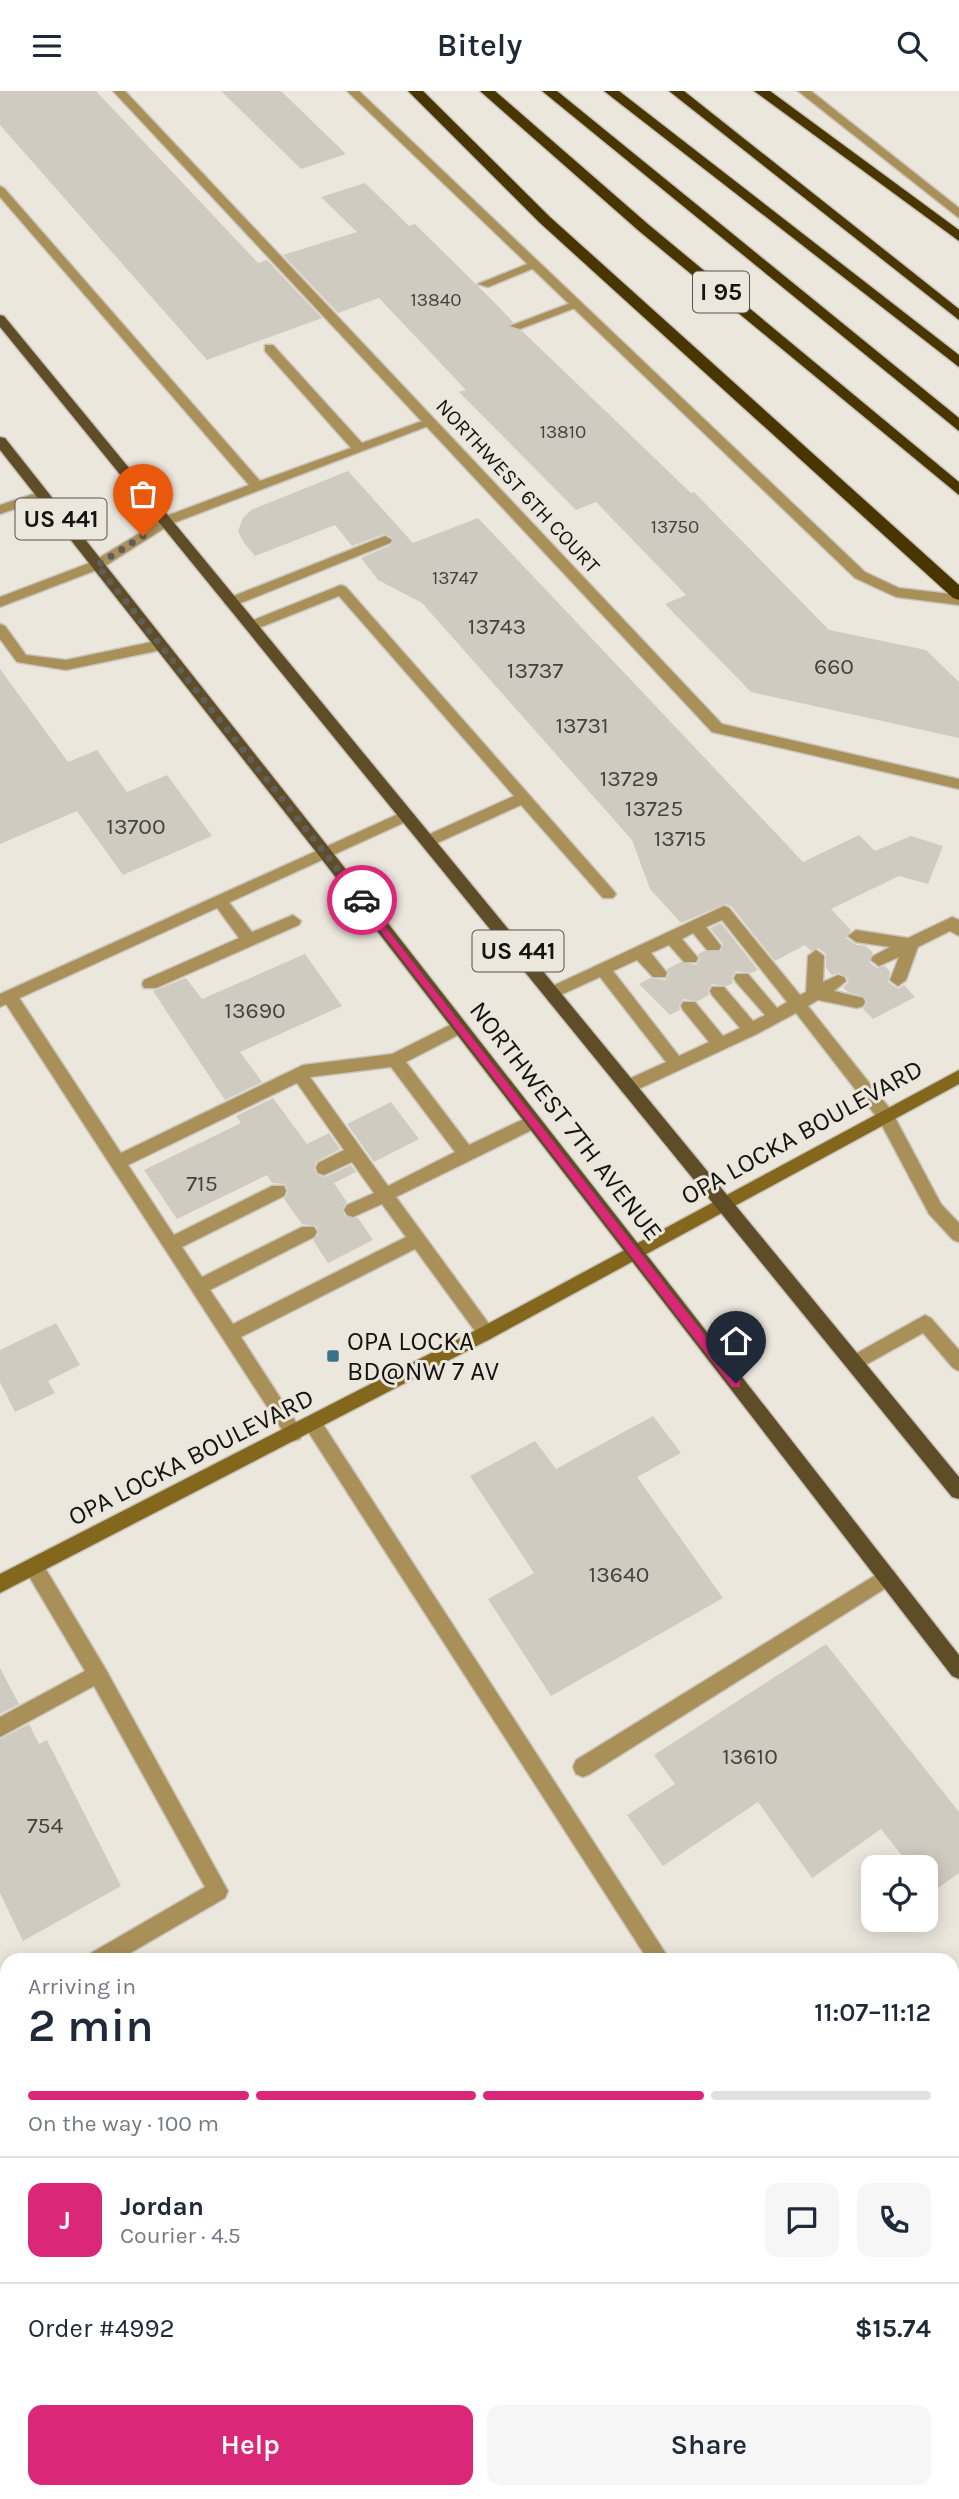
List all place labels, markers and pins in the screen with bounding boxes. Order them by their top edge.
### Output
pin [113,464,173,536]
pin [706,1311,766,1383]
place label: OPA LOCKA BD@NW 7 AV [347,1326,500,1387]
marker: OPA LOCKA BD@NW 7 AV [325,1348,341,1364]

